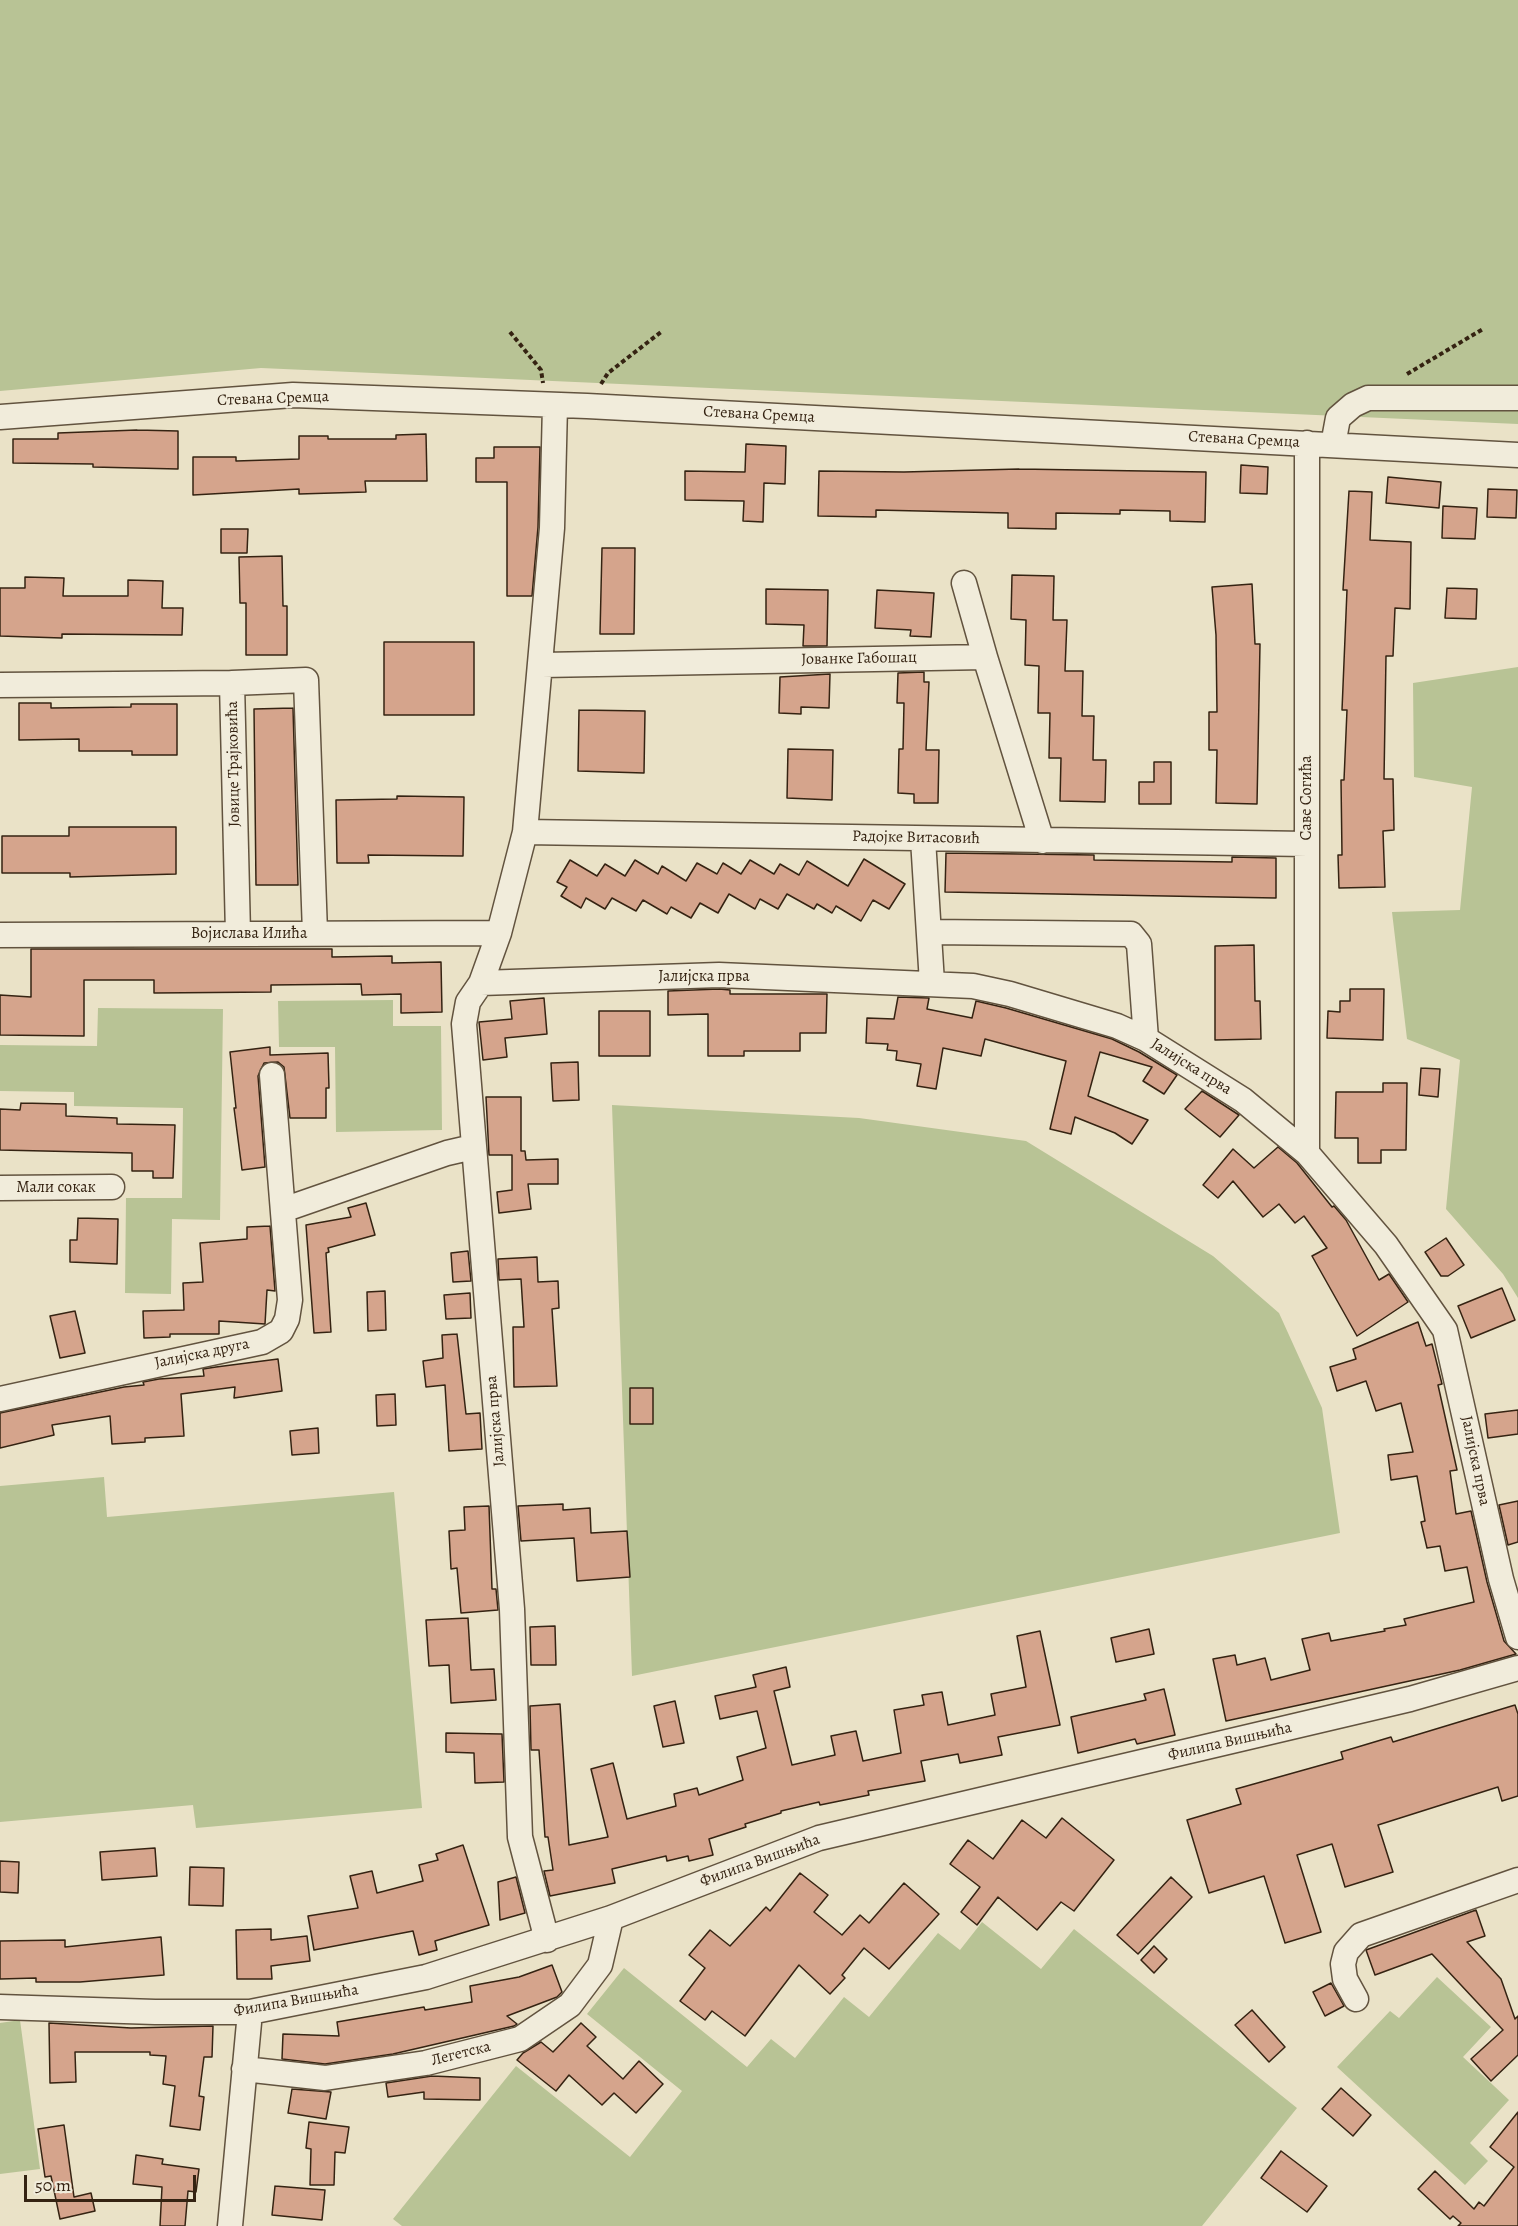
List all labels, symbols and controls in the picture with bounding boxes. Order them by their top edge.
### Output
street label: Стевана Сремца [217,387,329,411]
street label: Стевана Сремца [703,402,815,428]
street label: Стевана Сремца [1188,427,1300,453]
street label: Јованке Габошац [801,648,917,670]
street label: Јовице Трајковића [223,701,245,827]
street label: Саве Согића [1297,755,1317,841]
street label: Радојке Витасовић [852,827,980,849]
street label: Војислава Илића [191,924,307,944]
street label: Јалијска прва [658,967,750,987]
street label: Јалијска прва [1147,1035,1235,1099]
street label: Мали сокак [16,1178,96,1198]
street label: Јалијска друга [153,1335,251,1373]
street label: Јалијска прва [482,1375,510,1467]
street label: Јалијска прва [1456,1414,1494,1508]
street label: Филипа Вишњића [1166,1718,1294,1766]
street label: Филипа Вишњића [697,1830,823,1892]
street label: Филипа Вишњића [232,1981,360,2021]
street label: Легетска [429,2037,493,2071]
scale bar [27,2163,200,2201]
text: 50 m [35,2173,71,2197]

